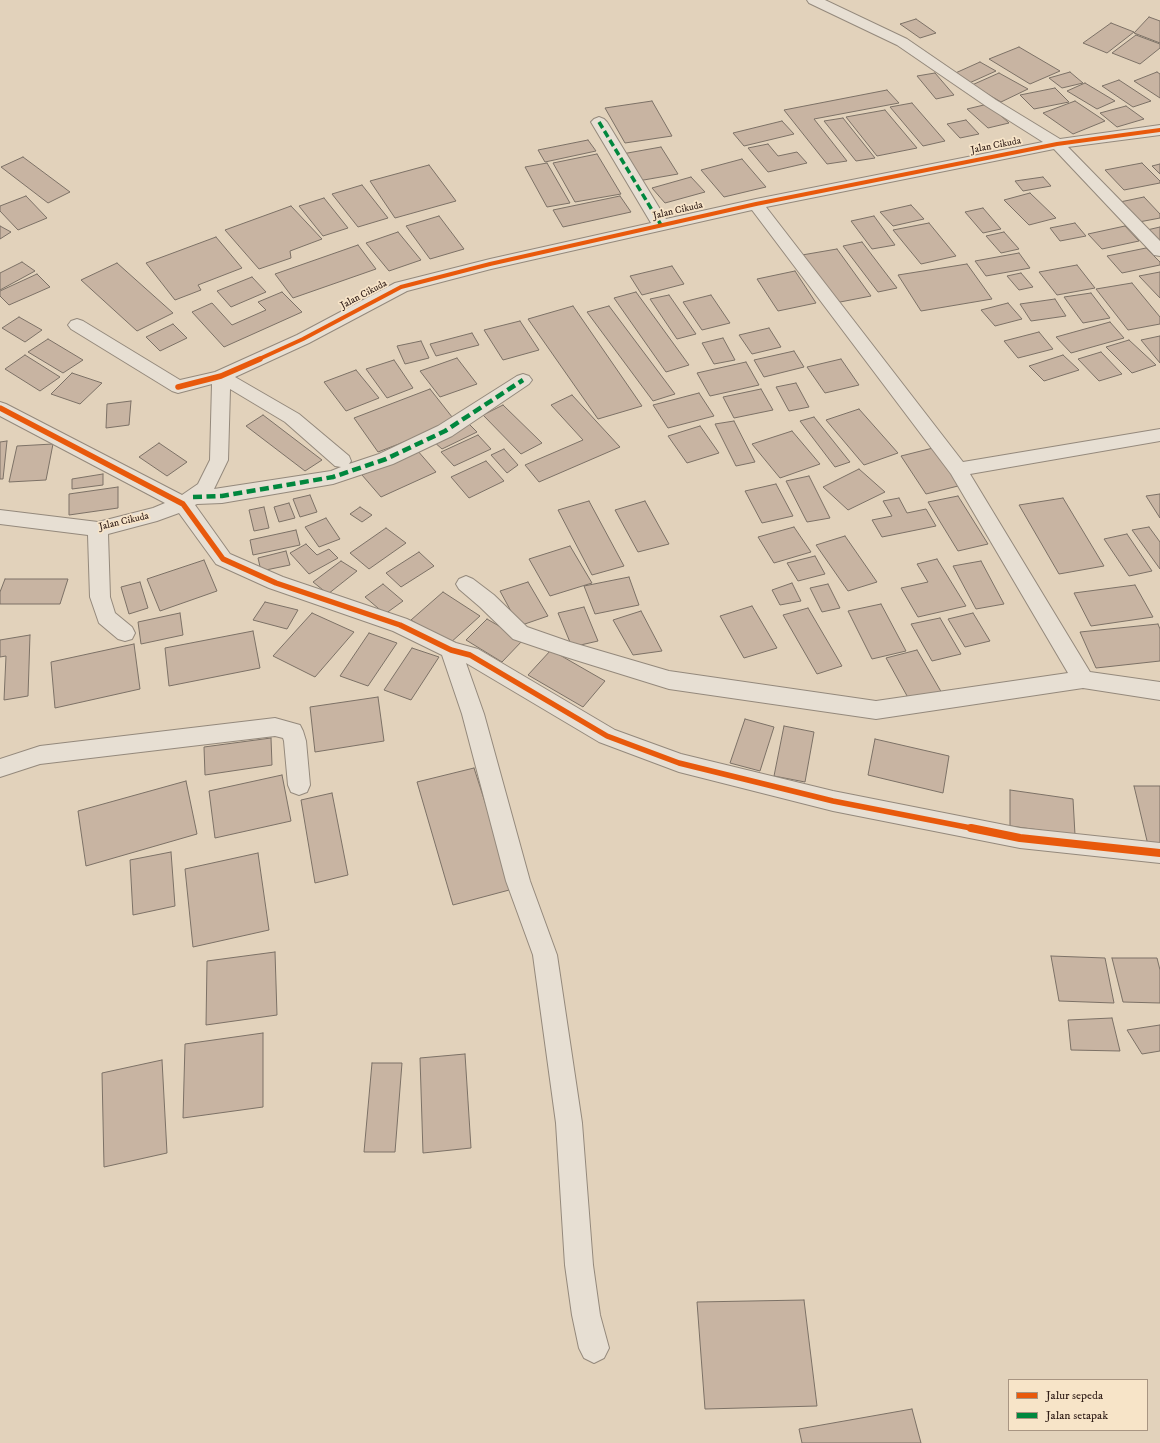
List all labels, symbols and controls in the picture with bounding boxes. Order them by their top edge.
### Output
street label: Jalan Cikuda [970,135,1022,157]
street label: Jalan Cikuda [652,199,704,223]
street label: Jalan Cikuda [339,278,389,312]
street label: Jalan Cikuda [98,510,150,534]
legend [1008,1379,1148,1431]
text: Jalur sepeda [1046,1388,1103,1403]
text: Jalan setapak [1046,1408,1108,1423]

